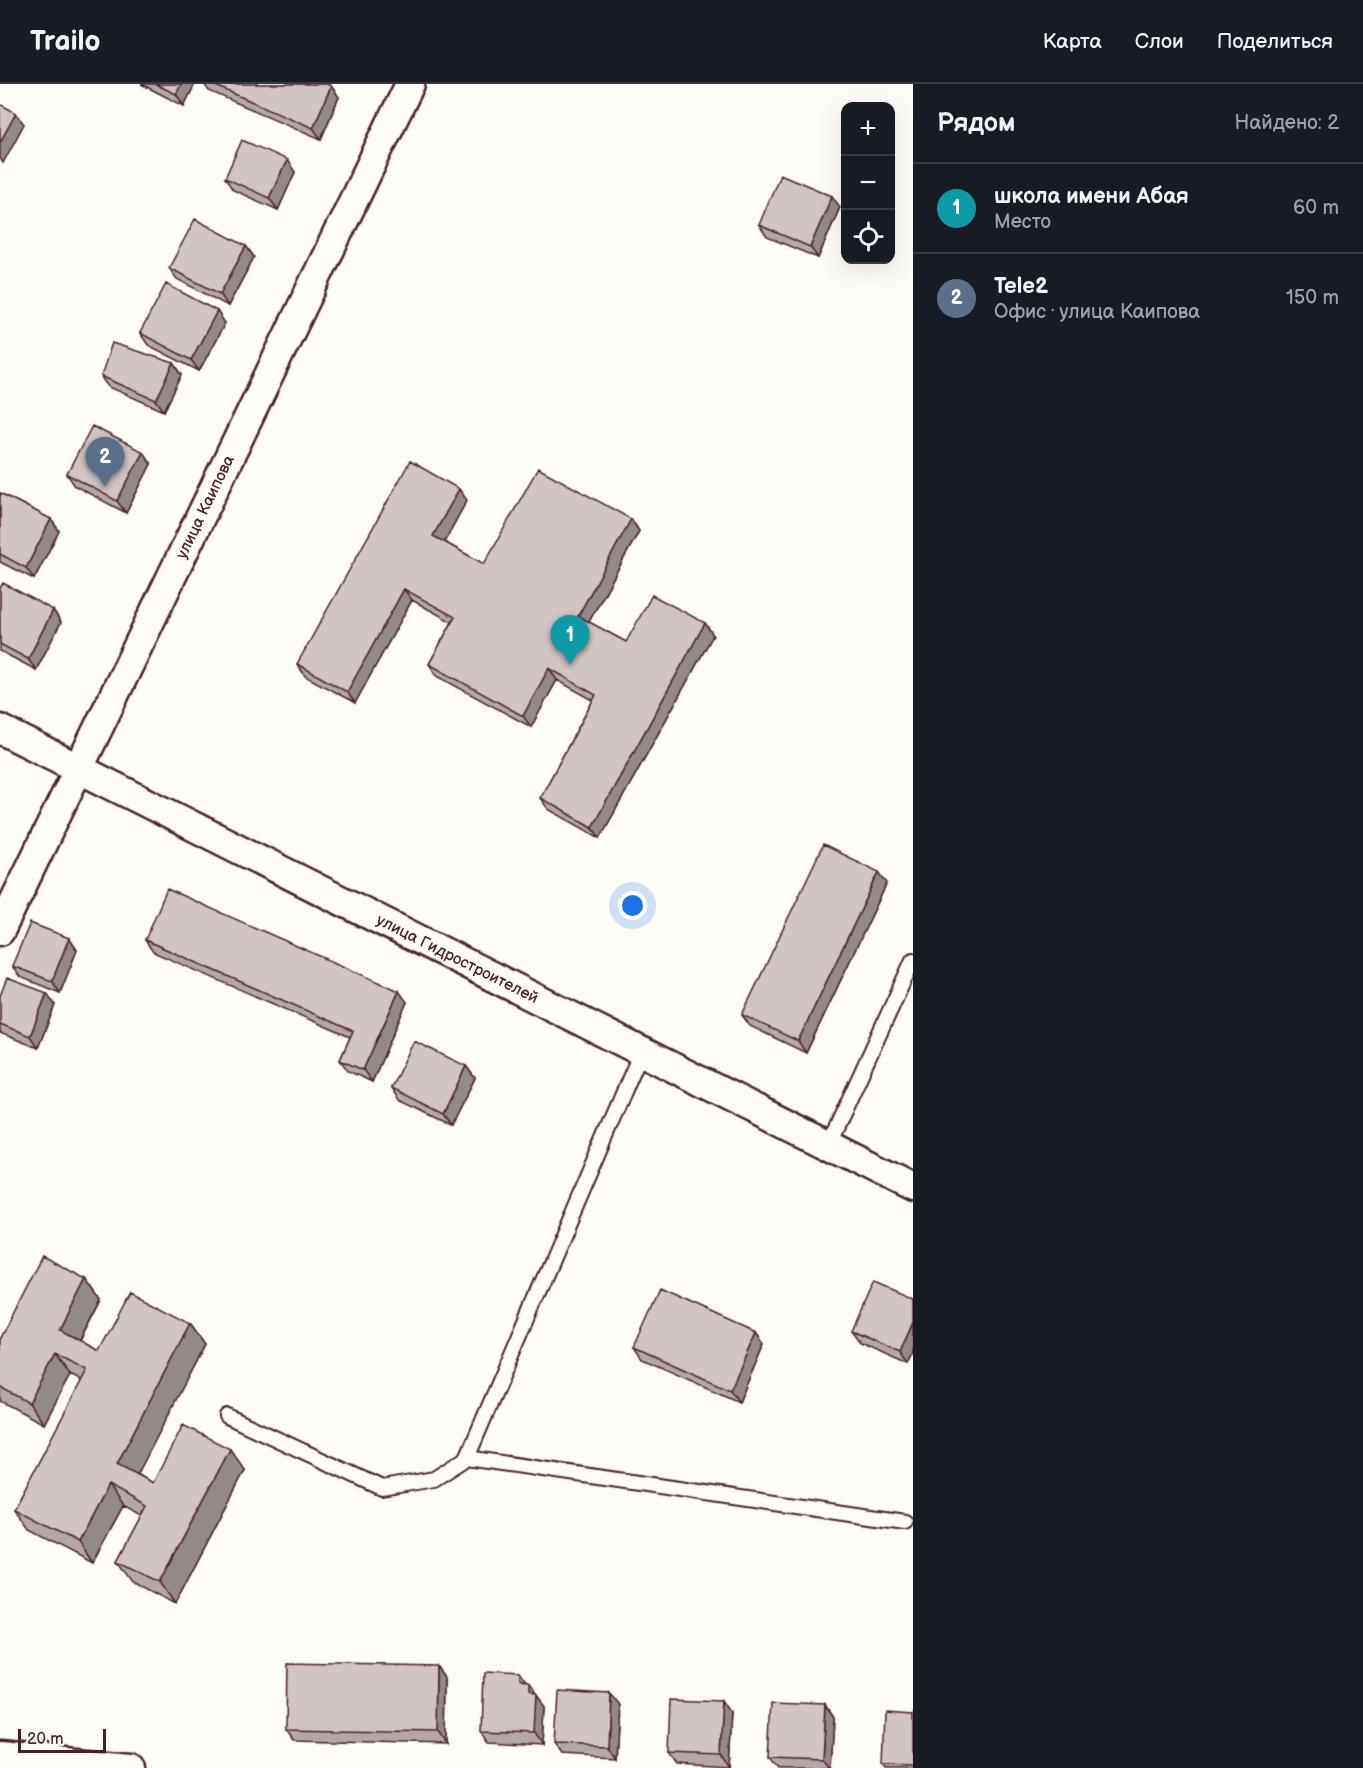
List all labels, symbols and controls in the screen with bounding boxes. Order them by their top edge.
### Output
text: Trailo [30,25,101,58]
text: Карта [1043,29,1102,54]
text: Слои [1135,29,1184,54]
text: Поделиться [1217,29,1333,54]
map controls [841,102,895,264]
button: + [841,102,895,156]
text: Рядом [937,108,1015,139]
text: Найдено: 2 [1235,111,1339,135]
button: − [841,156,895,210]
text: школа имени Абая [994,183,1189,210]
text: 1 [952,196,961,220]
text: 60 m [1293,196,1339,220]
button: locate [841,210,895,264]
text: Место [994,210,1051,234]
text: Tele2 [994,273,1048,300]
text: 2 [951,286,962,310]
text: 150 m [1286,286,1339,310]
text: Офис · улица Каипова [994,300,1200,324]
pin: 2 [86,438,124,487]
street label: улица Каипова [172,452,239,562]
pin: 1 [550,616,590,665]
your location [618,891,647,920]
street label: улица Гидростроителей [373,910,542,1008]
scale bar [18,1726,106,1754]
text: 20 m [27,1730,63,1749]

